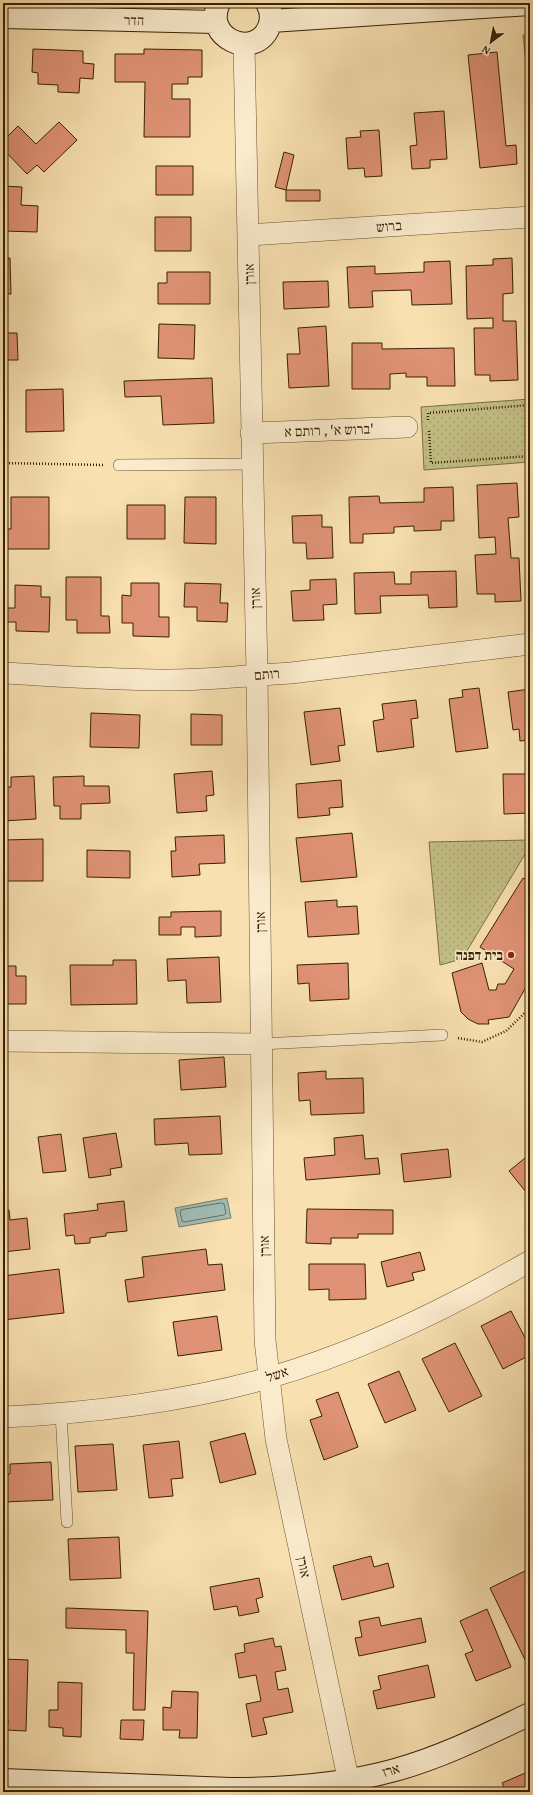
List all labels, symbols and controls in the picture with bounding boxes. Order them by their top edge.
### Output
street label: הדר [124,10,144,30]
north arrow [471,22,511,62]
text: N [478,41,493,59]
street label: ברוש [375,215,403,237]
street label: אורן [239,263,259,285]
street label: ברוש א' , רותם א' [284,418,374,442]
street label: אורן [245,587,265,609]
street label: רותם [253,663,281,685]
street label: אורן [250,911,270,933]
place label: בית דפנה [455,945,503,965]
marker: בית דפנה [506,950,516,960]
street label: אורן [254,1235,274,1257]
street label: אשל [263,1361,291,1387]
street label: אורן [292,1555,316,1579]
street label: ארז [380,1758,402,1782]

